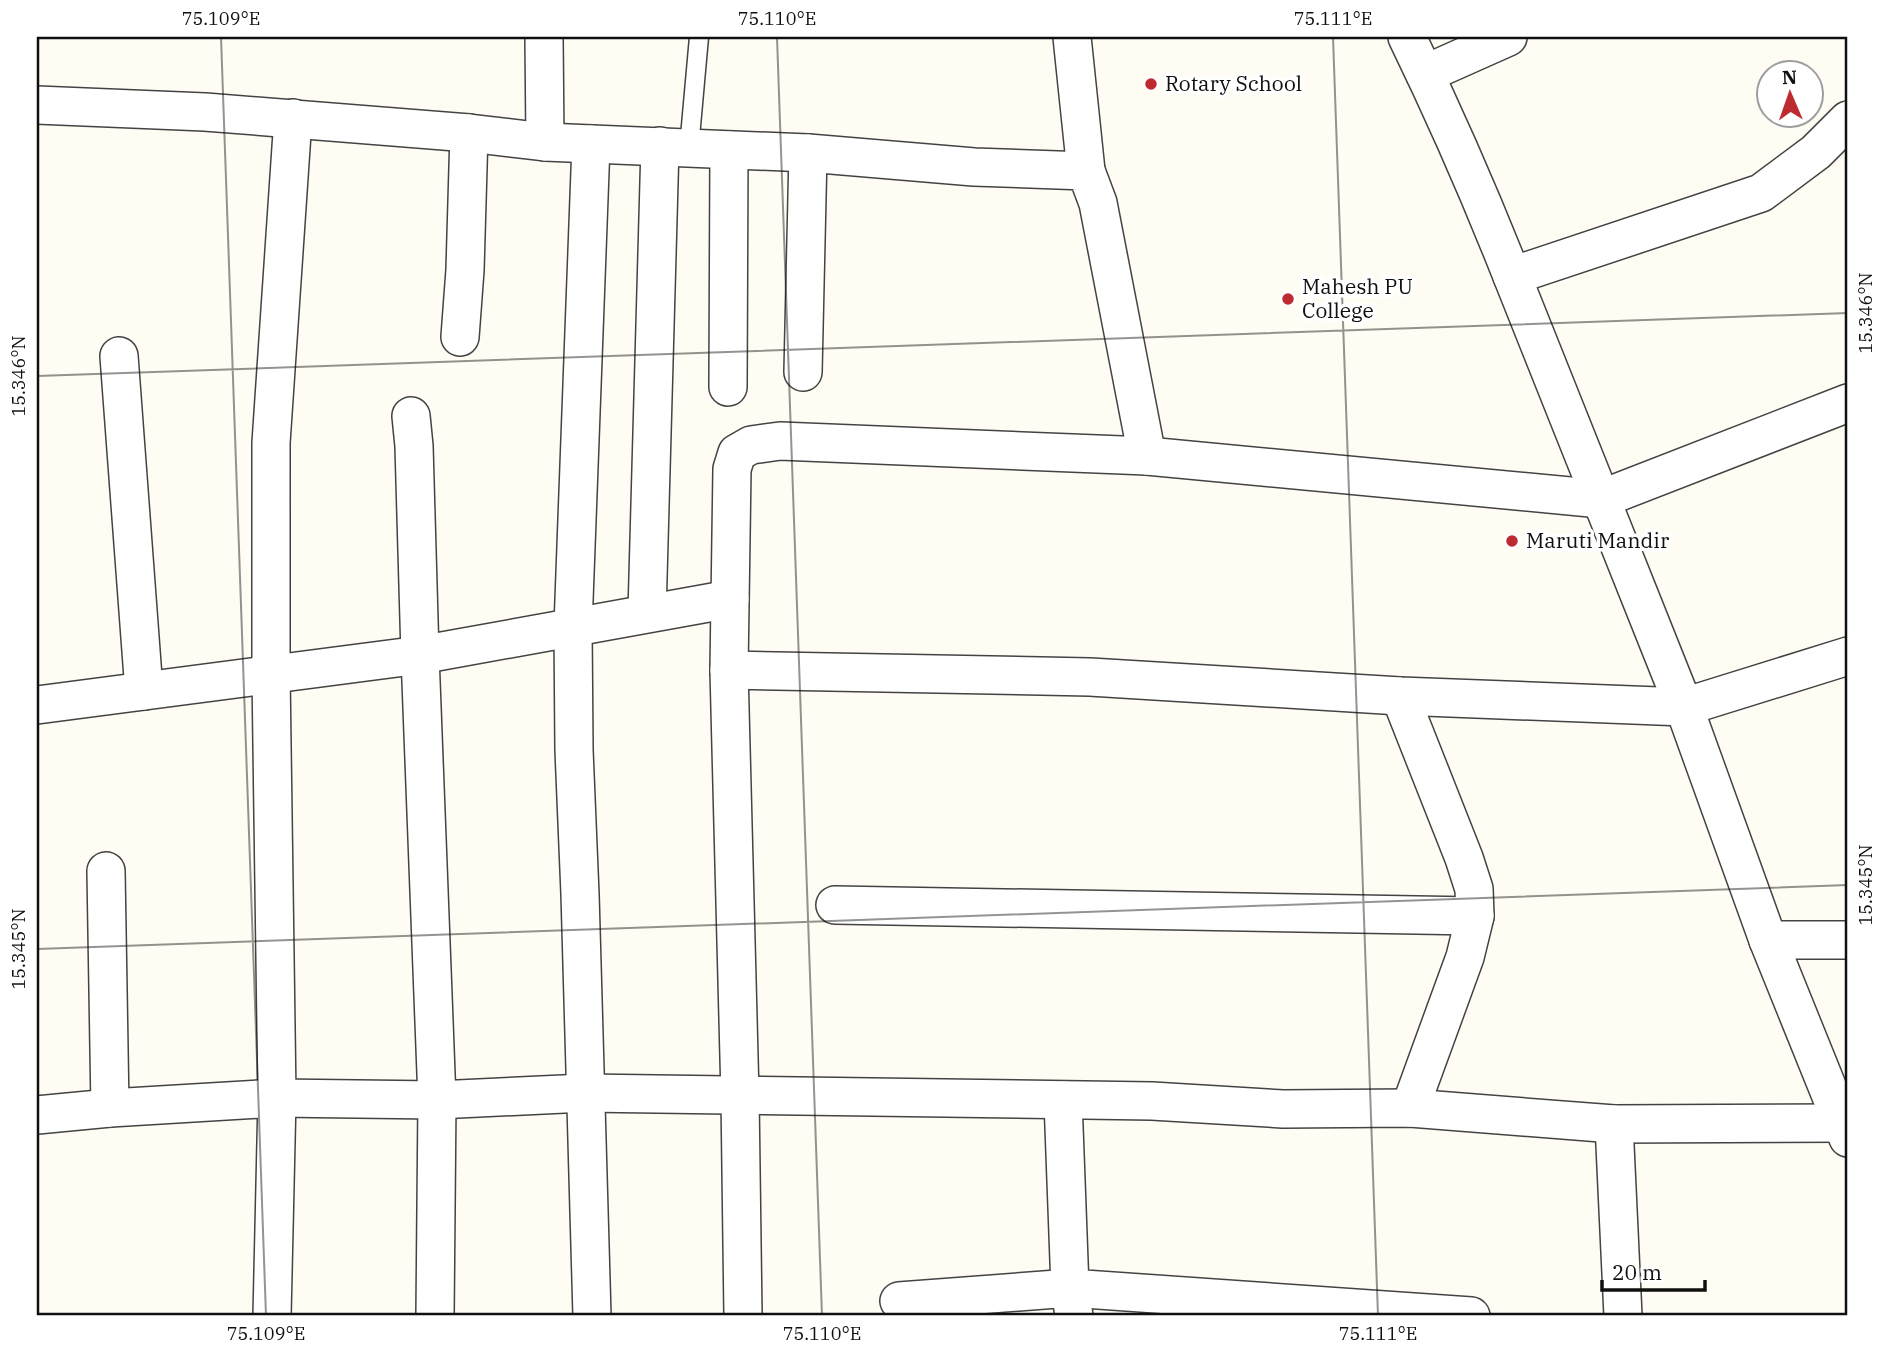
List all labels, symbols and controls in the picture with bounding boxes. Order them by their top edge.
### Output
text: 75.109°E [182,7,260,30]
text: 75.110°E [738,7,816,30]
text: 75.111°E [1294,7,1372,30]
north arrow [1756,60,1826,130]
text: N [1781,65,1797,89]
place label: Rotary School [1165,69,1302,97]
marker: Rotary School [1143,76,1159,92]
place label: Mahesh PU College [1302,272,1413,324]
text: 15.346°N [1854,272,1877,354]
marker: Mahesh PU College [1280,291,1296,307]
text: 15.346°N [7,335,30,417]
place label: Maruti Mandir [1526,526,1670,554]
marker: Maruti Mandir [1504,533,1520,549]
text: 15.345°N [1854,844,1877,926]
text: 15.345°N [7,908,30,990]
scale bar [1602,1248,1705,1292]
text: 20 m [1612,1258,1662,1286]
text: 75.109°E [227,1322,305,1345]
text: 75.110°E [783,1322,861,1345]
text: 75.111°E [1339,1322,1417,1345]

